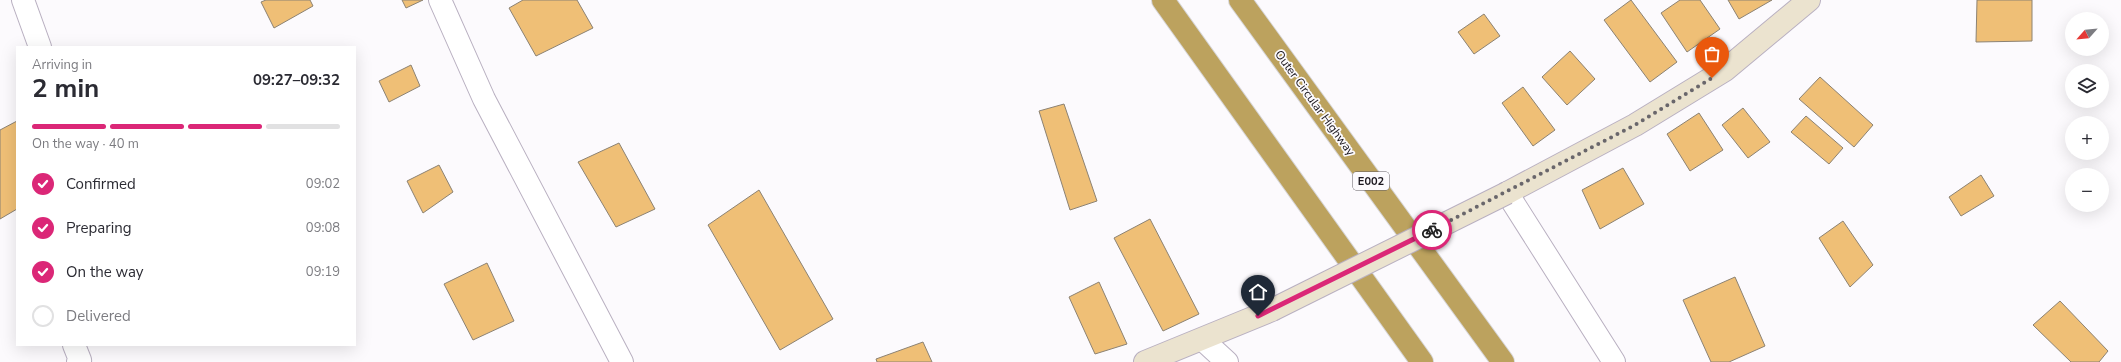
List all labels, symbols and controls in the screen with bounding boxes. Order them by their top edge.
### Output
north arrow [2065,12,2109,56]
map controls [2065,12,2109,212]
pin [1695,37,1729,78]
icon: bag [1701,43,1723,65]
street label: Outer Circular Highway [1271,47,1359,160]
text: Arriving in [32,56,92,74]
button: layers [2065,64,2109,108]
text: 09:27–09:32 [253,70,340,90]
text: 2 min [32,71,99,106]
button: + [2065,116,2109,160]
text: On the way · 40 m [32,135,139,153]
button: − [2065,168,2109,212]
road number: E002 [1353,172,1389,190]
icon: check [32,173,54,195]
text: Confirmed [66,174,136,194]
text: 09:02 [306,175,340,193]
courier [1412,210,1452,250]
icon: check [32,217,54,239]
text: Preparing [66,218,131,238]
text: 09:08 [306,219,340,237]
icon: bike [1421,219,1443,241]
icon: check [32,261,54,283]
text: On the way [66,262,144,282]
text: 09:19 [306,263,340,281]
pin [1241,275,1275,316]
icon: home [1247,281,1269,303]
text: Delivered [66,306,131,326]

